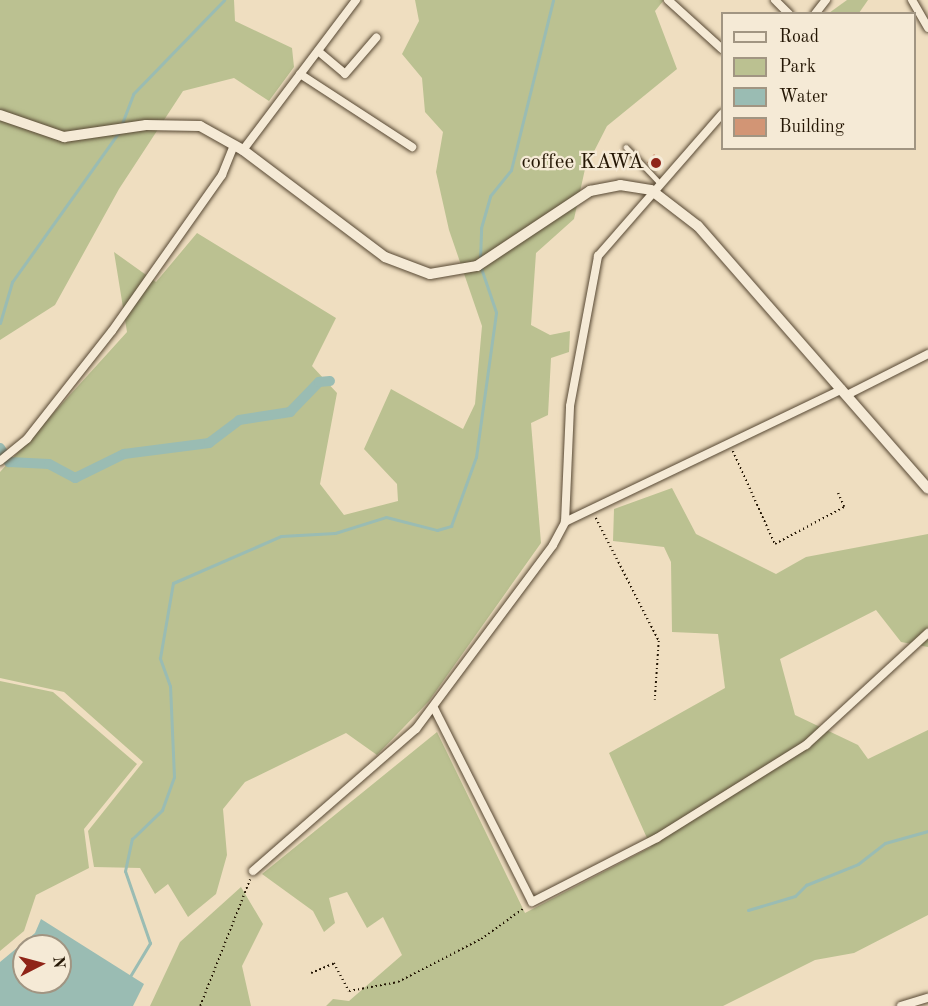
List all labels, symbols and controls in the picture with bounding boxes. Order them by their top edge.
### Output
legend [721,12,916,150]
text: Road [779,28,819,46]
text: Park [779,58,816,76]
text: Water [779,88,828,106]
text: Building [779,118,844,136]
place label: coffee KAWA [521,150,644,176]
marker: coffee KAWA [649,156,663,170]
north arrow [12,934,72,994]
text: N [49,955,67,969]

